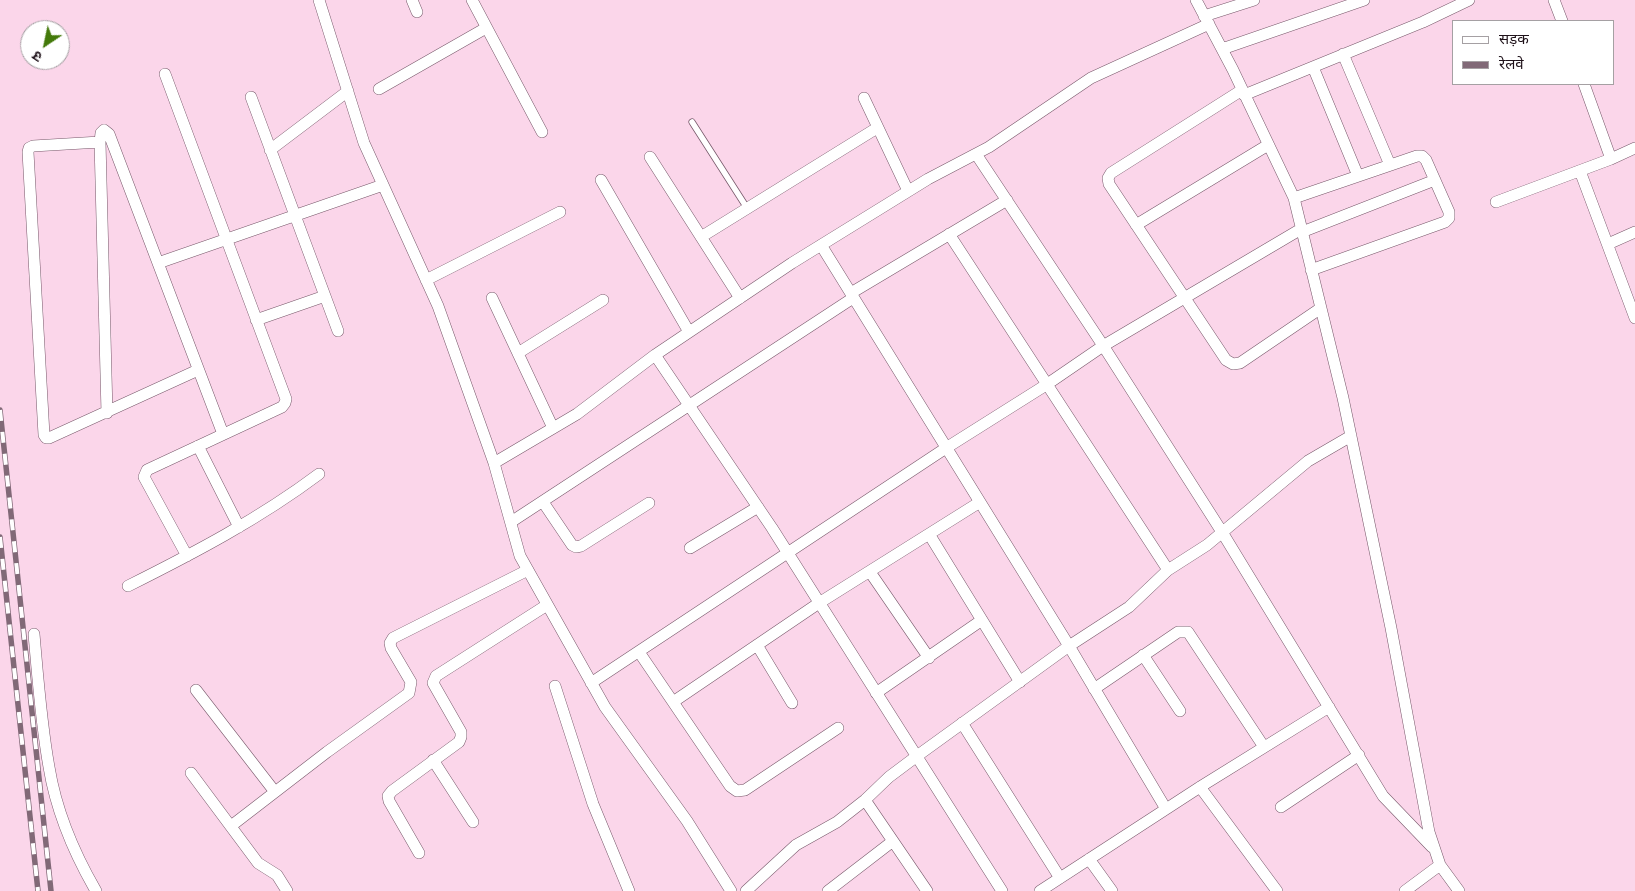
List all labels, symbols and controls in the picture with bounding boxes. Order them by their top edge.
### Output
north arrow [20,20,70,70]
legend [1452,20,1615,85]
text: सड़क [1499,29,1529,48]
text: उ [29,47,46,66]
text: रेलवे [1499,54,1524,73]

